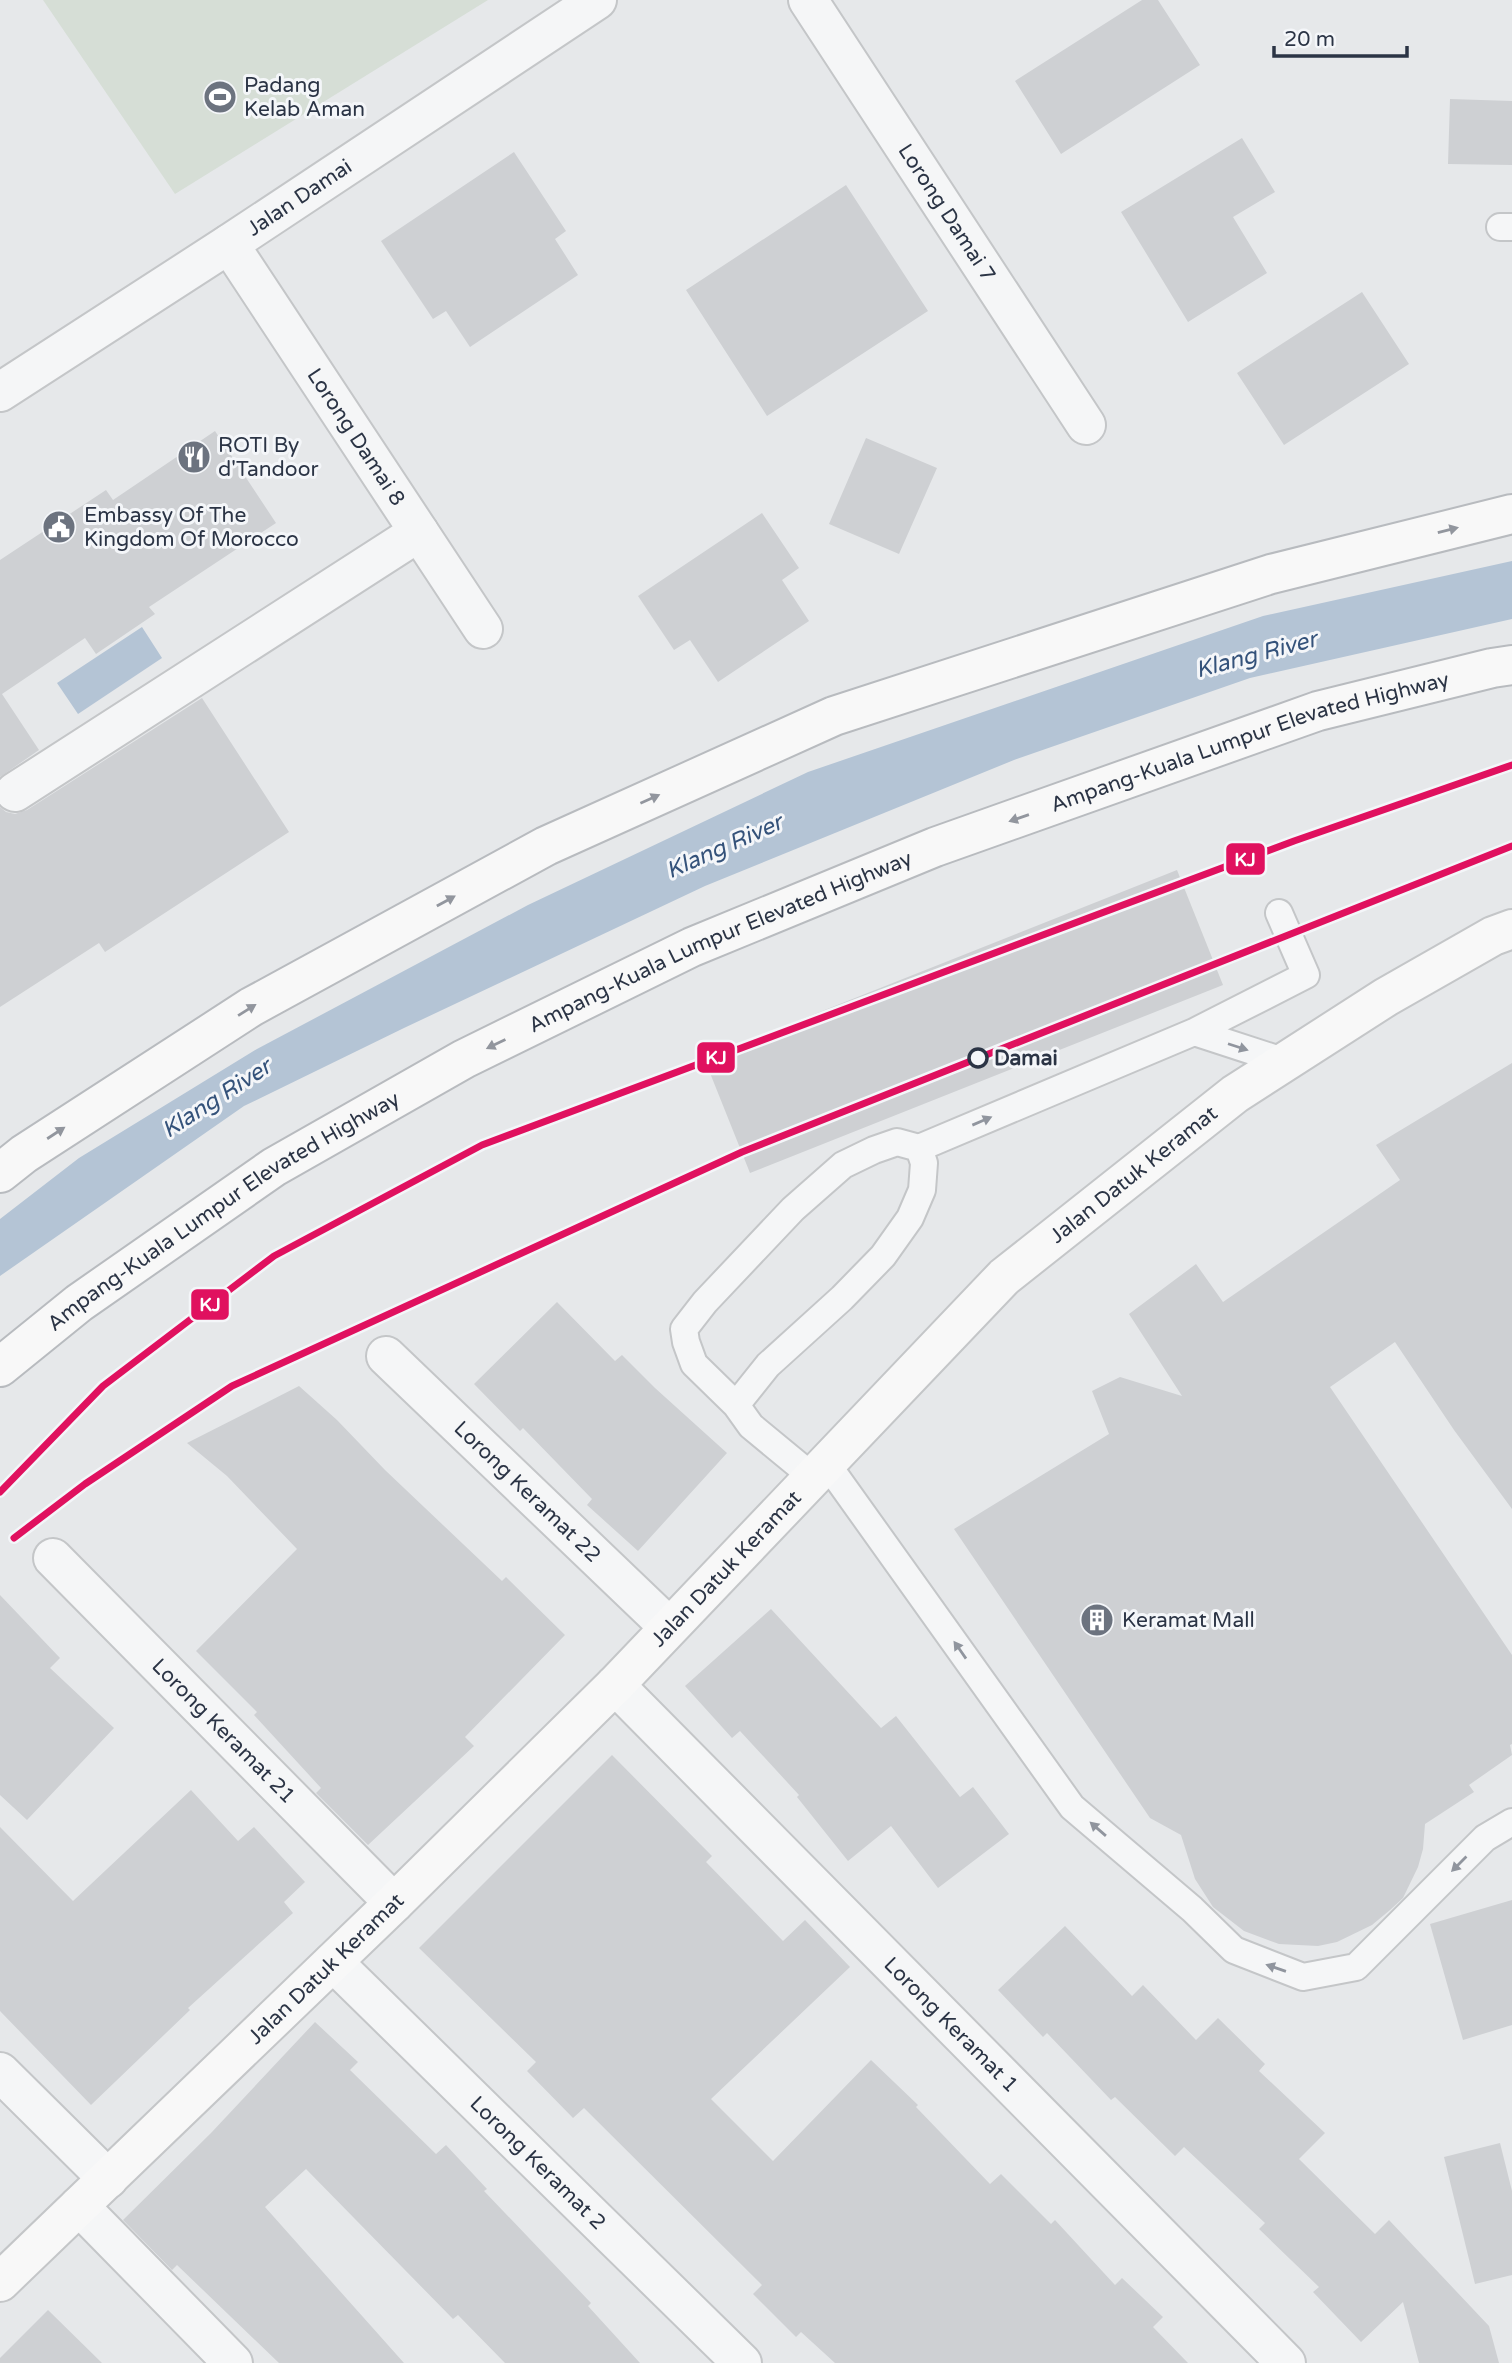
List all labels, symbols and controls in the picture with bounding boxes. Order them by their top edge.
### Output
scale bar [1274,14,1407,58]
text: 20 m [1284,27,1335,52]
place label: Padang Kelab Aman [244,73,365,122]
sports icon: Padang Kelab Aman [201,78,239,116]
street label: Lorong Damai 7 [893,139,1001,286]
street label: Jalan Damai [242,154,357,242]
street label: Lorong Damai 8 [301,364,410,510]
place label: ROTI By d'Tandoor [218,433,318,482]
restaurant icon: ROTI By d'Tandoor [175,438,213,476]
place label: Embassy Of The Kingdom Of Morocco [84,503,299,552]
public building icon: Embassy Of The Kingdom Of Morocco [40,508,78,546]
one-way arrow [1437,524,1459,535]
water label: Klang River [1192,625,1323,685]
street label: Ampang-Kuala Lumpur Elevated Highway [1047,667,1452,818]
one-way arrow [640,793,660,805]
water label: Klang River [662,808,790,885]
one-way arrow [1008,813,1029,824]
line badge: KJ [1225,842,1266,876]
street label: Ampang-Kuala Lumpur Elevated Highway [525,846,916,1038]
text: KJ [1234,849,1256,871]
one-way arrow [436,895,456,906]
one-way arrow [237,1004,256,1017]
one-way arrow [486,1038,506,1049]
line badge: KJ [696,1041,736,1074]
one-way arrow [1228,1042,1249,1053]
place label: Damai [994,1046,1058,1071]
text: KJ [705,1047,727,1069]
marker: Damai [968,1048,988,1068]
water label: Klang River [157,1051,279,1144]
street label: Ampang-Kuala Lumpur Elevated Highway [42,1086,404,1337]
street label: Jalan Datuk Keramat [1045,1101,1222,1249]
one-way arrow [972,1116,993,1127]
one-way arrow [46,1127,65,1140]
line badge: KJ [190,1288,230,1321]
text: KJ [199,1294,221,1316]
street label: Lorong Keramat 22 [449,1416,606,1568]
street label: Jalan Datuk Keramat [646,1486,807,1652]
building icon: Keramat Mall [1078,1601,1116,1639]
place label: Keramat Mall [1122,1608,1255,1633]
one-way arrow [953,1641,967,1659]
street label: Lorong Keramat 21 [147,1654,300,1809]
one-way arrow [1090,1822,1108,1837]
one-way arrow [1450,1856,1467,1873]
street label: Jalan Datuk Keramat [243,1888,409,2050]
street label: Lorong Keramat 1 [879,1952,1023,2098]
one-way arrow [1266,1962,1287,1973]
street label: Lorong Keramat 2 [464,2091,611,2235]

